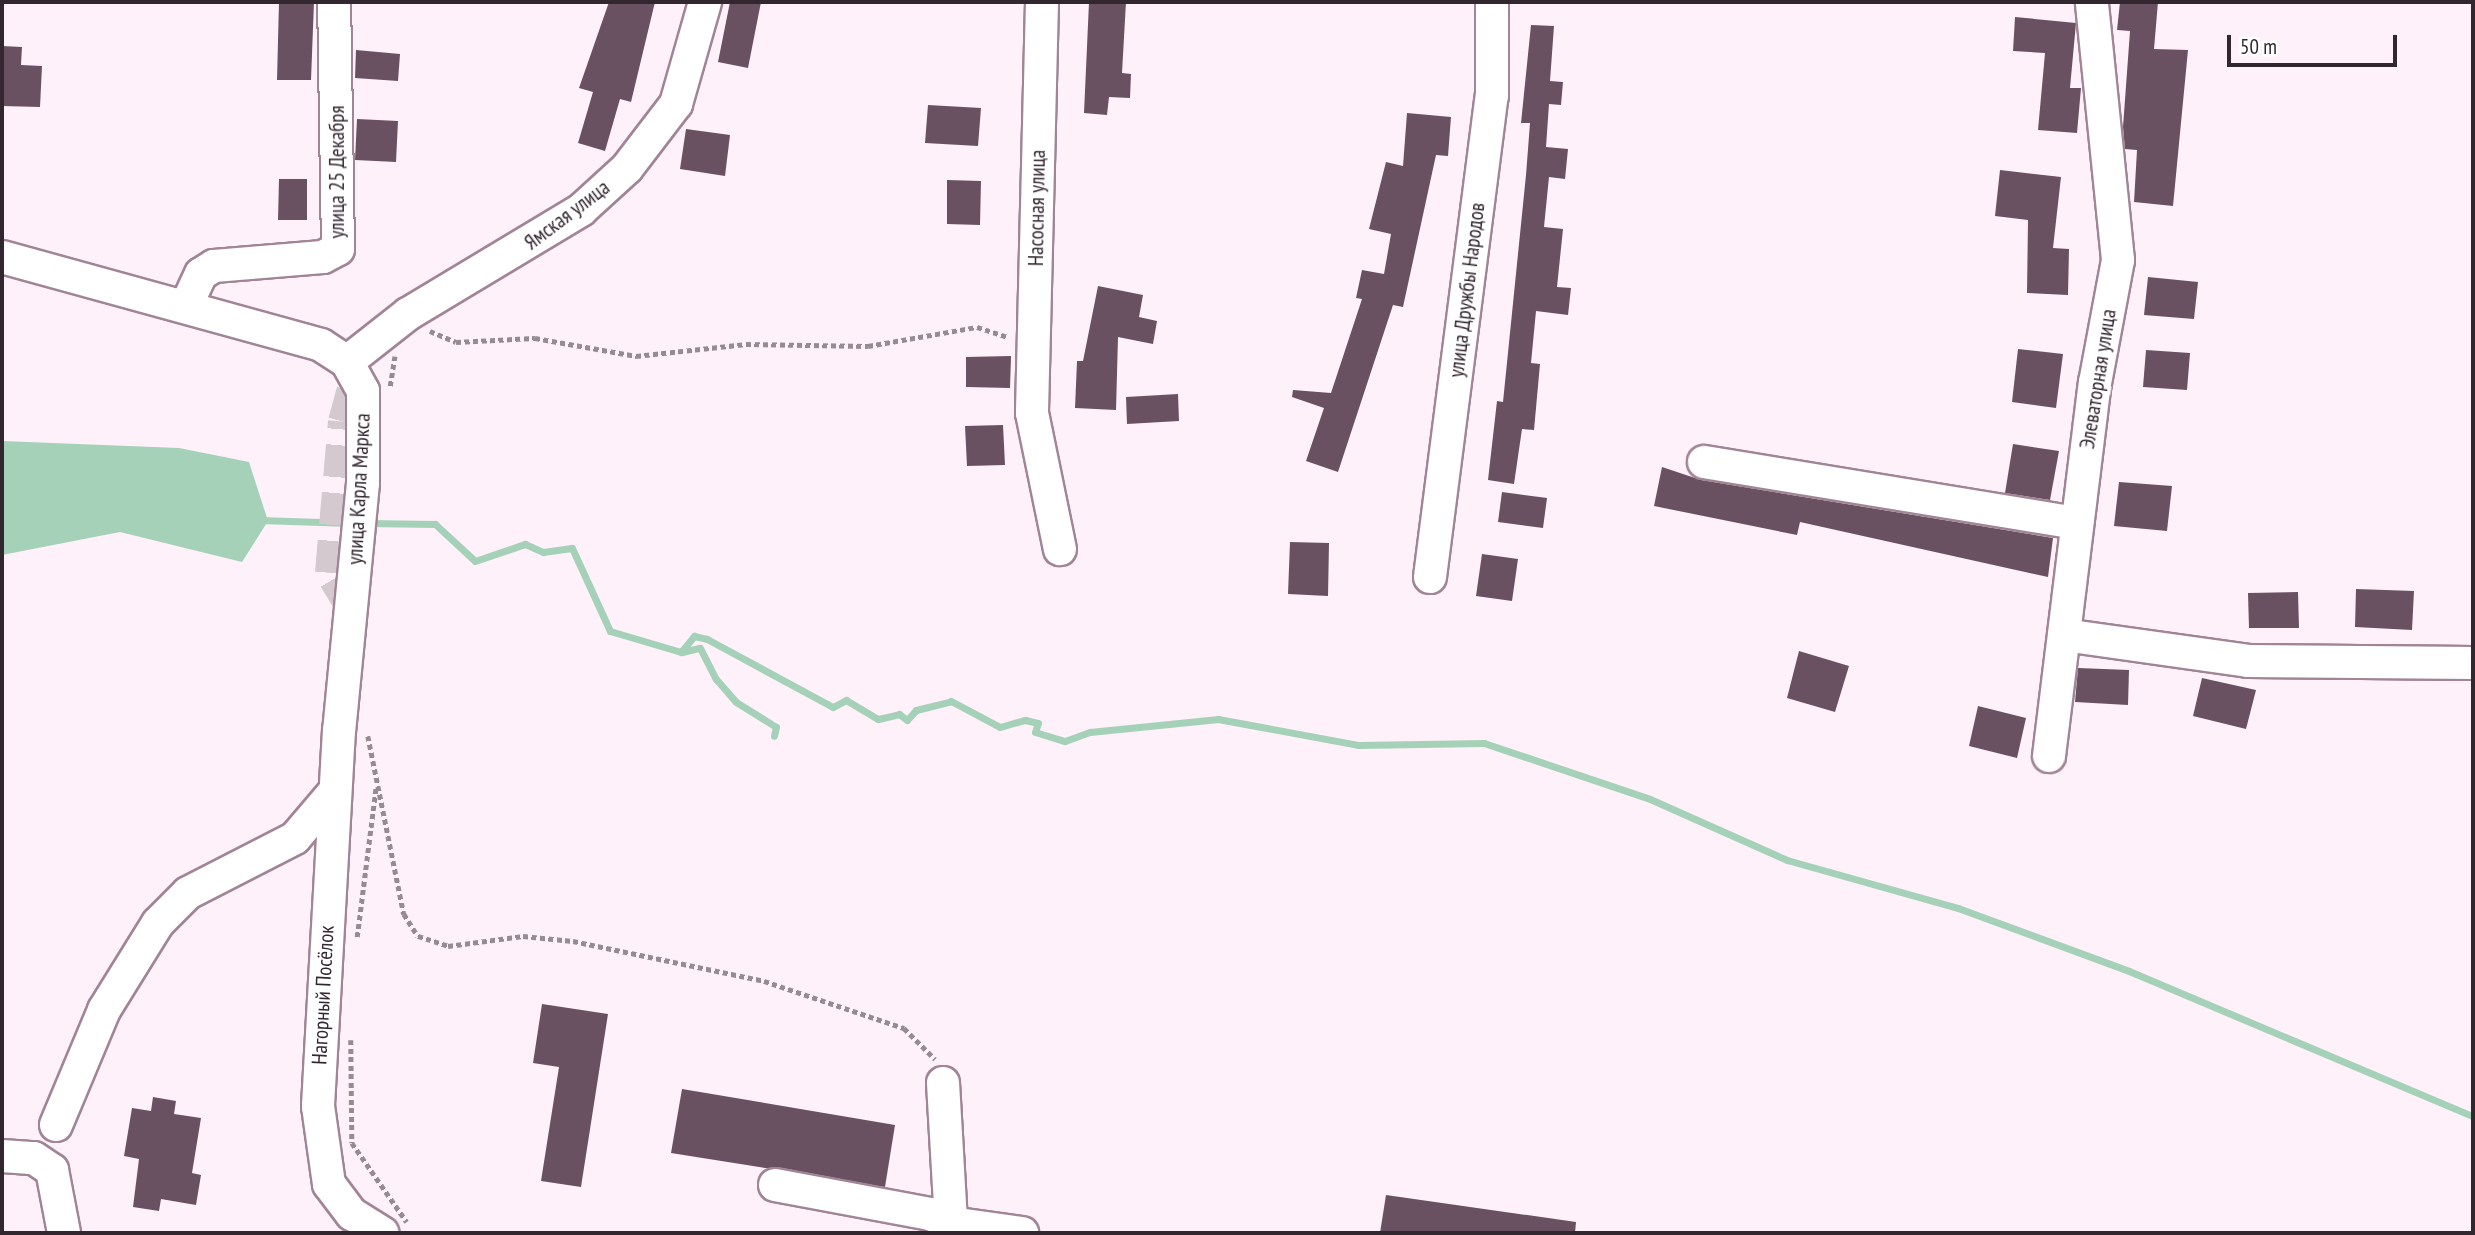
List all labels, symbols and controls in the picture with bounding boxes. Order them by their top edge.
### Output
scale bar [2230,21,2400,65]
text: 50 m [2240,33,2277,60]
street label: улица 25 Декабря [324,105,350,239]
street label: Насосная улица [1023,150,1051,266]
street label: Ямская улица [519,175,615,255]
street label: улица Дружбы Народов [1444,201,1490,379]
street label: Элеваторная улица [2075,307,2121,451]
street label: улица Карла Маркса [342,413,376,565]
street label: Нагорный Посёлок [307,925,339,1065]

